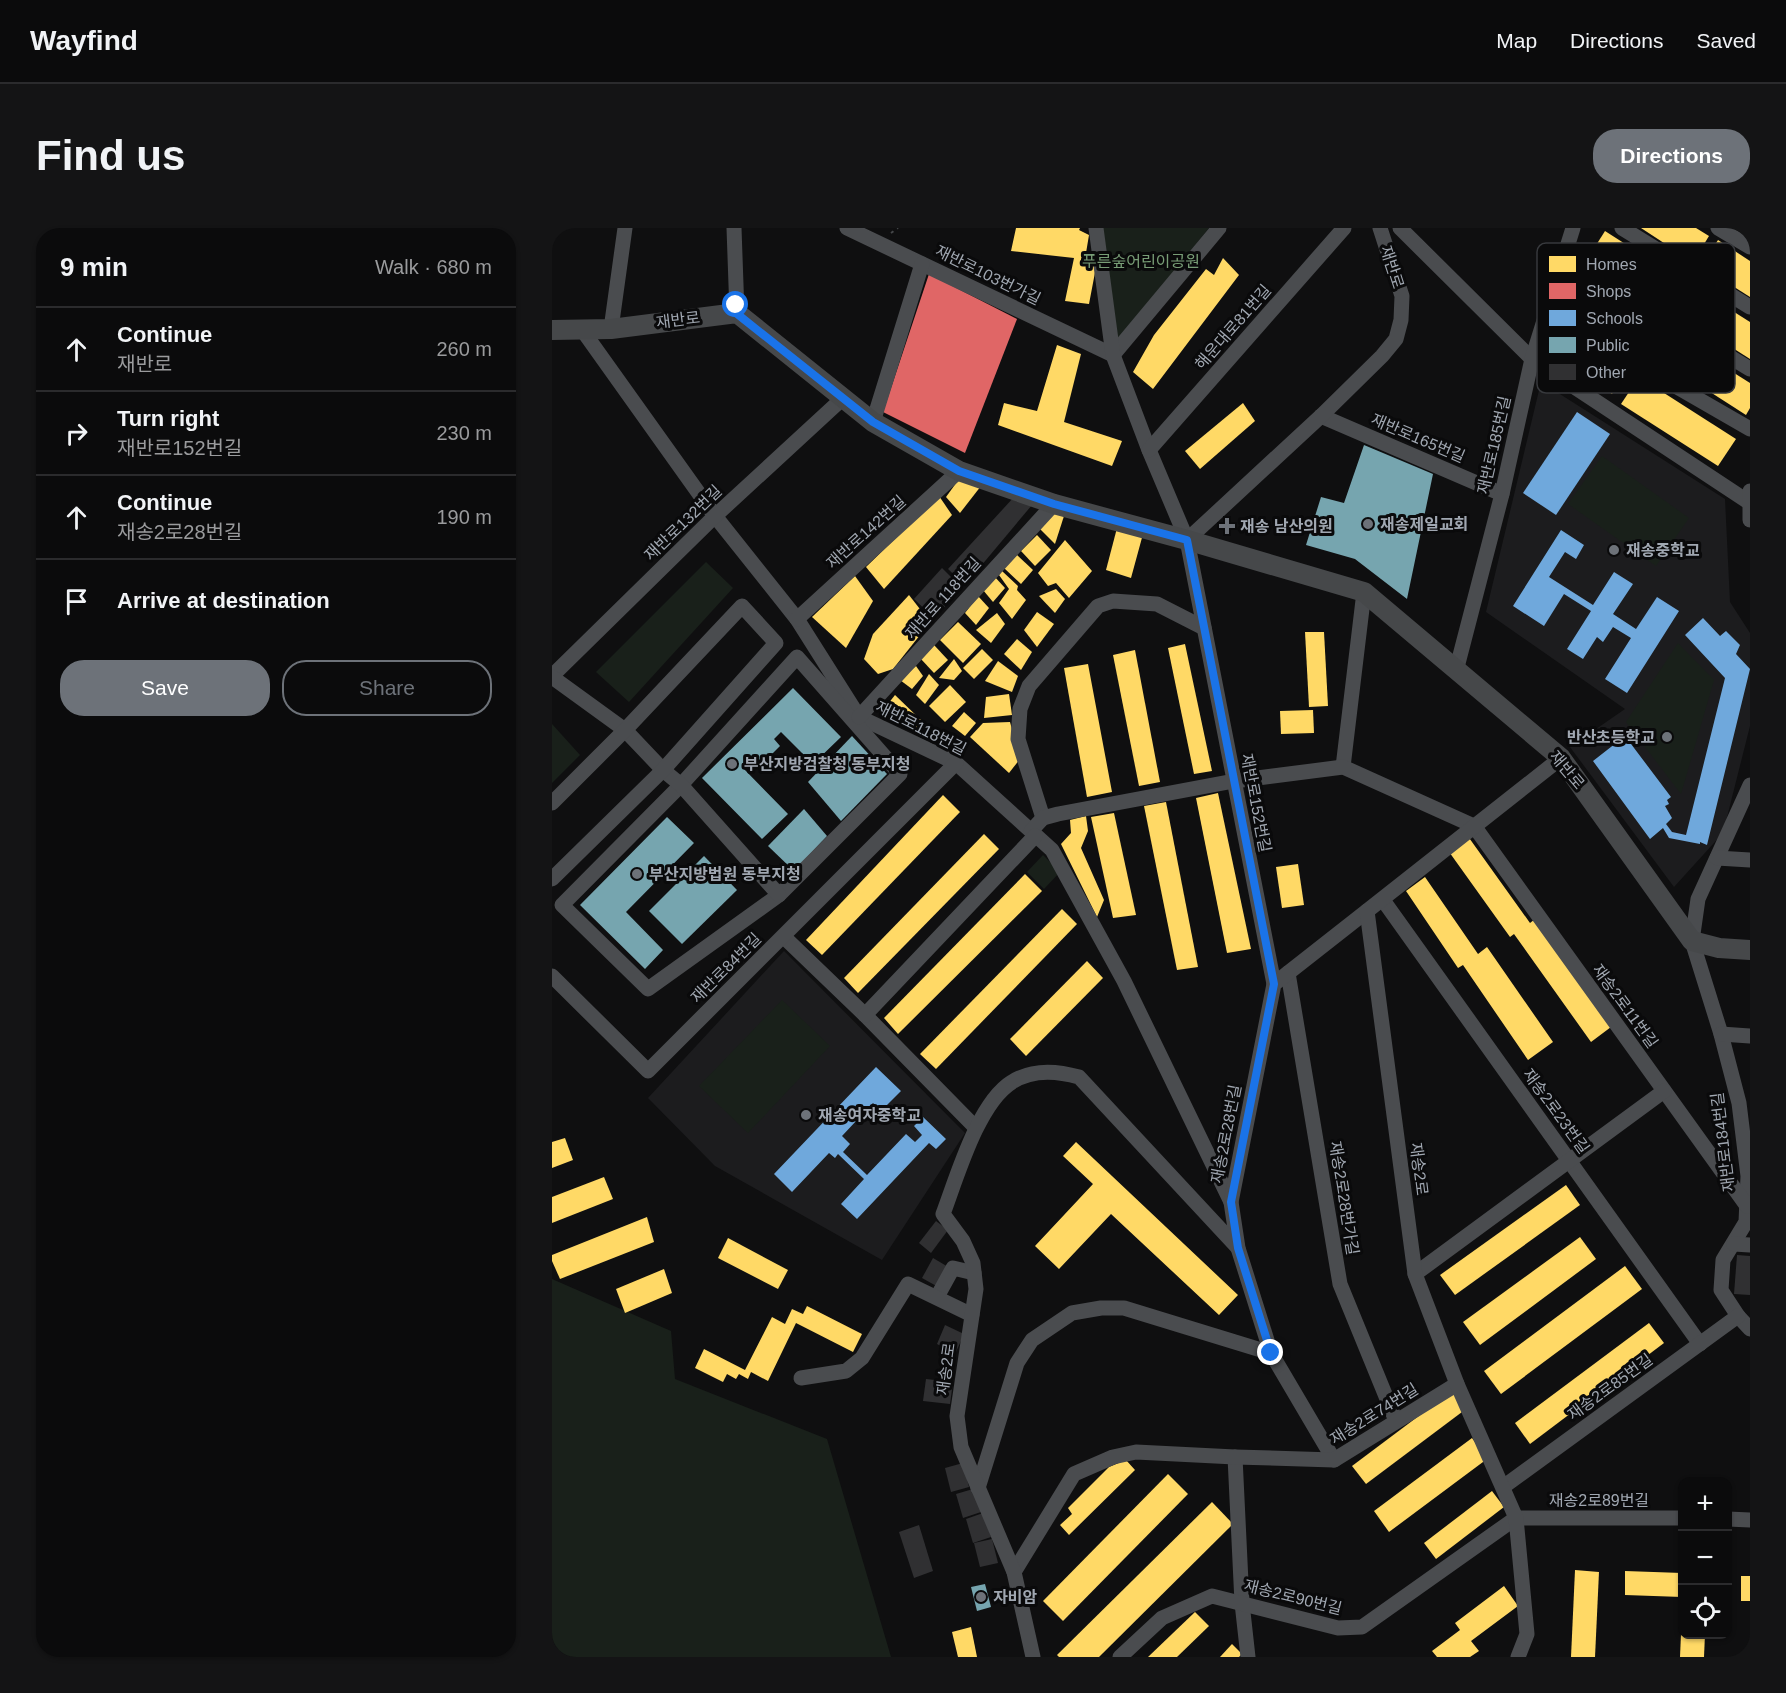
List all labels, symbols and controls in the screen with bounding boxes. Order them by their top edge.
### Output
text: Wayfind [30,25,138,56]
text: Map [1496,29,1537,52]
text: Directions [1570,29,1663,52]
text: Saved [1696,29,1756,52]
button: Directions [1593,129,1750,183]
text: Find us [36,132,185,179]
street label: 재반로103번가길 [933,242,1043,308]
street label: 재반로 [1377,243,1407,291]
legend [1537,243,1735,393]
text: 9 min [60,252,128,282]
park label: 푸른숲어린이공원 [1082,253,1200,270]
text: Walk · 680 m [375,256,492,278]
text: Homes [1586,256,1637,273]
street label: 해운대로81번길 [1192,281,1274,373]
text: Shops [1586,283,1631,300]
route start [722,291,748,317]
street label: 재반로 [655,309,701,331]
text: Schools [1586,310,1643,327]
text: Continue [117,322,212,347]
icon: ahead [60,333,93,366]
text: Public [1586,337,1630,354]
text: 260 m [436,338,492,360]
text: 재반로 [117,353,172,375]
text: Other [1586,364,1627,381]
street label: 재반로185번길 [1474,394,1514,496]
text: Turn right [117,406,219,431]
street label: 재반로165번길 [1369,411,1467,465]
icon: right [60,417,93,450]
text: 230 m [436,422,492,444]
text: 재반로152번길 [117,437,242,459]
street label: 재반로132번길 [641,482,725,564]
text: Continue [117,490,212,515]
street label: 재반로142번길 [823,492,909,572]
icon: ahead [60,501,93,534]
text: 190 m [436,506,492,528]
place label: 재송제일교회 [1380,516,1468,533]
marker: 재송 남산의원 [1218,517,1236,535]
marker: 재송제일교회 [1361,517,1375,531]
place label: 재송 남산의원 [1240,518,1333,535]
text: 재송2로28번길 [117,521,242,543]
place label: 재송중학교 [1626,541,1700,559]
marker: 재송중학교 [1607,543,1621,557]
street label: 재반로 118번길 [902,554,984,642]
icon: arrive [60,585,93,618]
text: Arrive at destination [117,588,330,613]
button: Save [60,660,270,716]
button: Share [282,660,492,716]
street label: 재반로118번길 [873,698,969,758]
place label: 반산초등학교 [1567,728,1655,746]
marker: 반산초등학교 [1660,730,1674,744]
street label: 재반로 [1546,748,1588,793]
street label: 재반로152번길 [1238,752,1274,854]
place label: 부산지방검찰청 동부지청 [744,756,910,773]
marker: 부산지방검찰청 동부지청 [725,757,739,771]
place label: 부산지방법원 동부지청 [649,866,801,883]
marker: 부산지방법원 동부지청 [630,867,644,881]
street label: 재반로84번길 [688,930,764,1006]
street label: 재송2로11번길 [1589,961,1661,1051]
street label: 재송2로23번길 [1520,1065,1592,1157]
street label: 재송2로28번길 [1208,1083,1244,1185]
street label: 재반로184번길 [1708,1091,1738,1193]
place label: 재송여자중학교 [818,1106,921,1124]
marker: 재송여자중학교 [799,1108,813,1122]
street label: 재송2로28번가길 [1327,1140,1361,1256]
street label: 재송2로 [1407,1142,1431,1197]
route end [1257,1339,1283,1365]
street label: 재송2로 [934,1341,958,1396]
street label: 재송2로85번길 [1564,1351,1656,1423]
street label: 재송2로74번길 [1327,1380,1421,1448]
map controls [1678,1477,1732,1639]
button: + [1678,1477,1732,1531]
street label: 재송2로89번길 [1549,1492,1649,1509]
button: − [1678,1531,1732,1585]
street label: 재송2로90번길 [1242,1577,1344,1617]
button: locate [1678,1585,1732,1639]
place label: 자비암 [993,1589,1037,1606]
marker: 자비암 [974,1590,988,1604]

